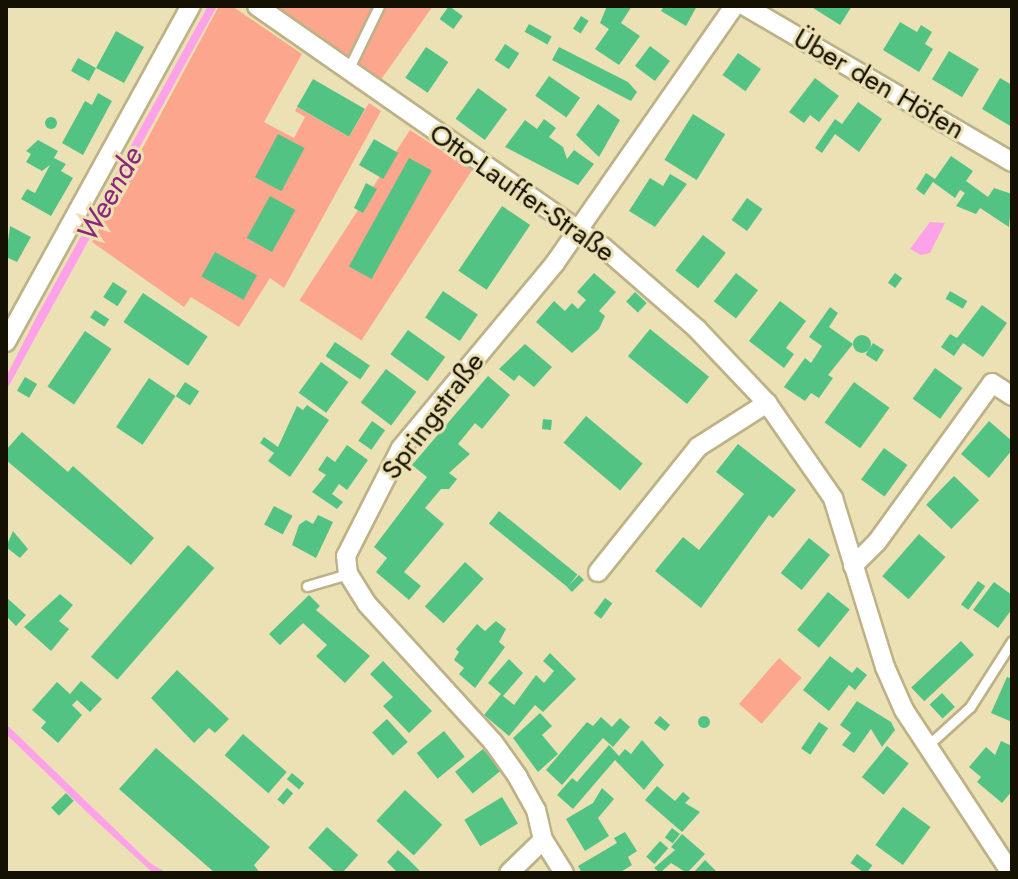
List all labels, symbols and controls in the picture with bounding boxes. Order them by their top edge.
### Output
street label: Über den Höfen [788,21,970,147]
street label: Otto-Lauffer-Straße [423,116,621,270]
water label: Weende [69,140,151,248]
street label: Springstraße [374,346,492,486]

